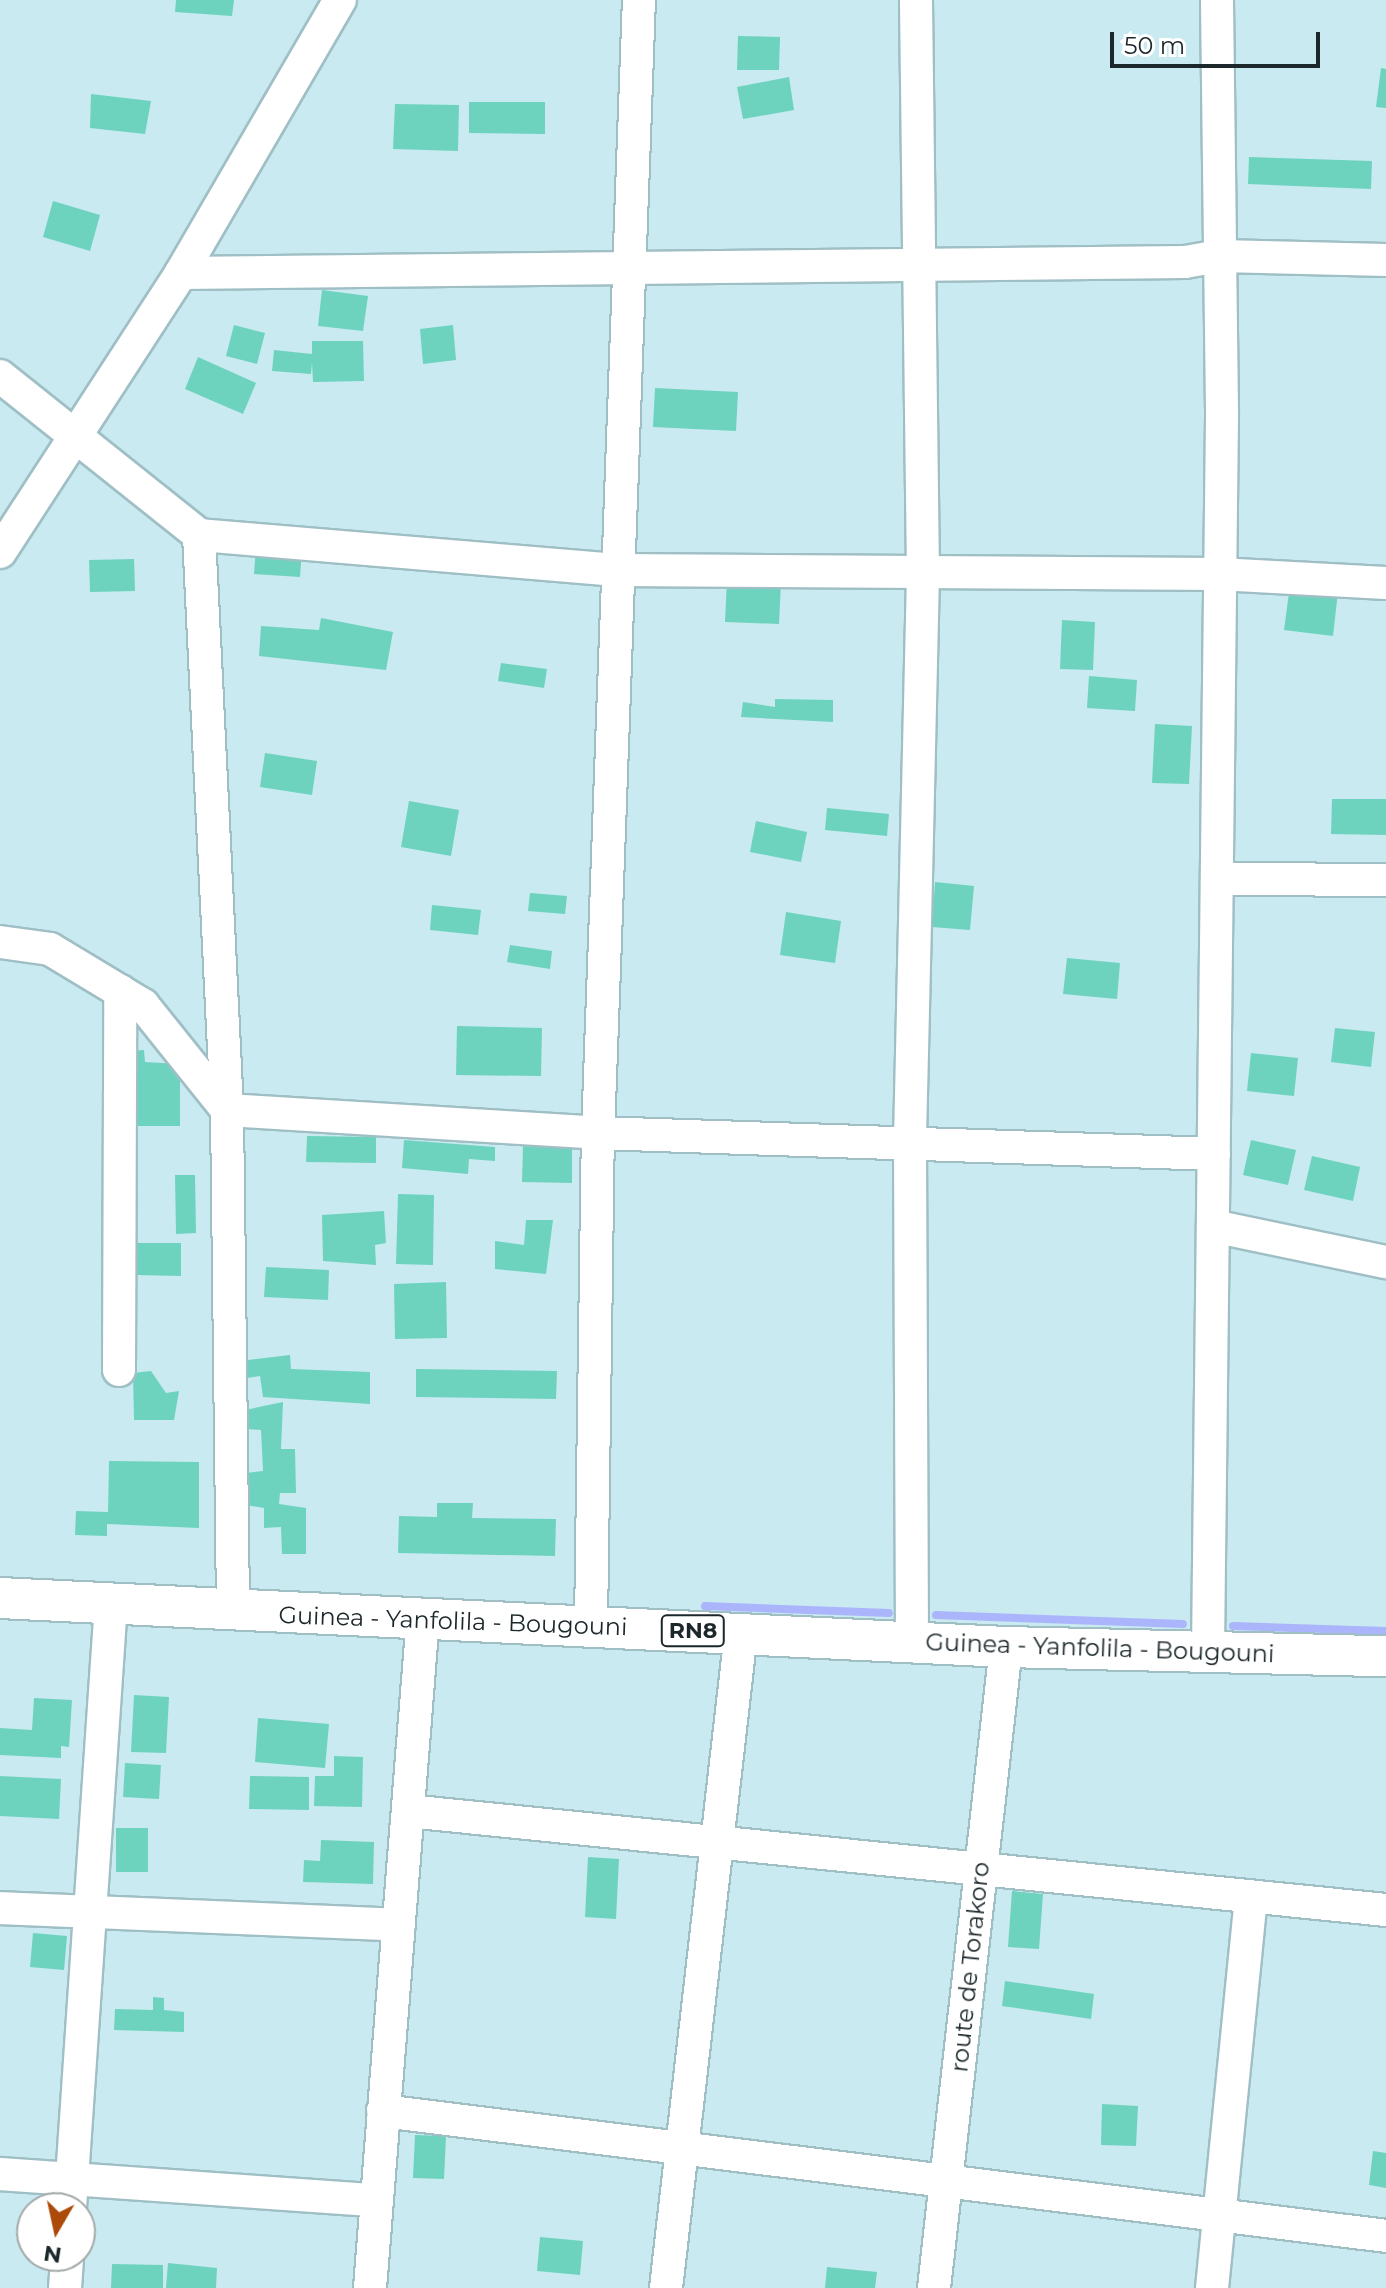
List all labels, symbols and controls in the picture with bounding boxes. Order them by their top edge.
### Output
scale bar [1114,16,1324,66]
text: 50 m [1124,31,1185,60]
street label: Guinea - Yanfolila - Bougouni [278,1601,628,1641]
road number: RN8 [659,1613,727,1649]
street label: Guinea - Yanfolila - Bougouni [925,1628,1275,1668]
street label: route de Torakoro [945,1860,995,2074]
north arrow [16,2192,96,2272]
text: N [42,2239,63,2269]

